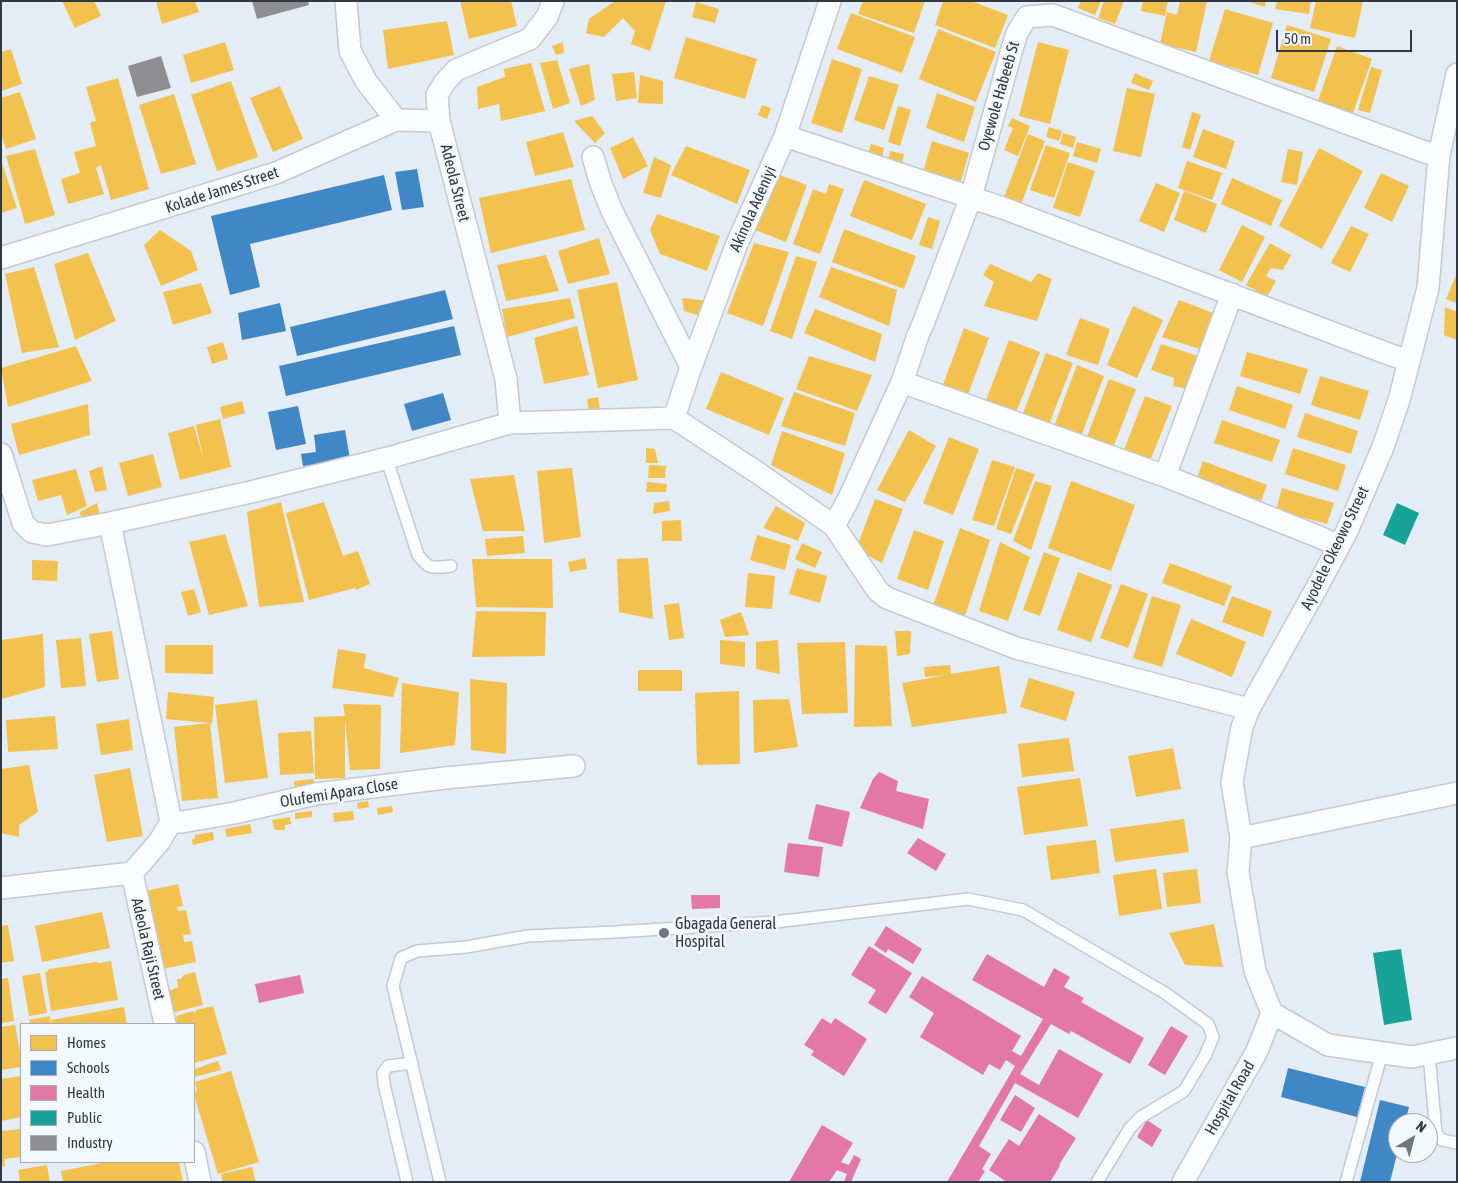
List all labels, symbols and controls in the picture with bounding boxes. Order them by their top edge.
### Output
scale bar [1278,20,1414,52]
text: 50 m [1284,30,1311,47]
street label: Oyewole Habeeb St [974,39,1024,153]
street label: Adeola Street [436,142,474,224]
street label: Kolade James Street [163,163,281,217]
street label: Akinola Adeniyi [726,163,780,255]
street label: Ayodele Okeowo Street [1297,483,1373,613]
street label: Olufemi Apara Close [279,774,399,812]
street label: Adeola Raji Street [127,896,169,1002]
place label: Gbagada General Hospital [675,914,777,952]
marker: Gbagada General Hospital [657,926,671,940]
legend [20,1023,195,1163]
text: Homes [67,1034,106,1051]
street label: Hospital Road [1201,1057,1259,1139]
text: Schools [67,1059,110,1076]
text: Health [67,1084,105,1101]
text: Public [67,1109,102,1126]
north arrow [1388,1113,1438,1163]
text: N [1413,1118,1430,1136]
text: Industry [67,1134,113,1151]

